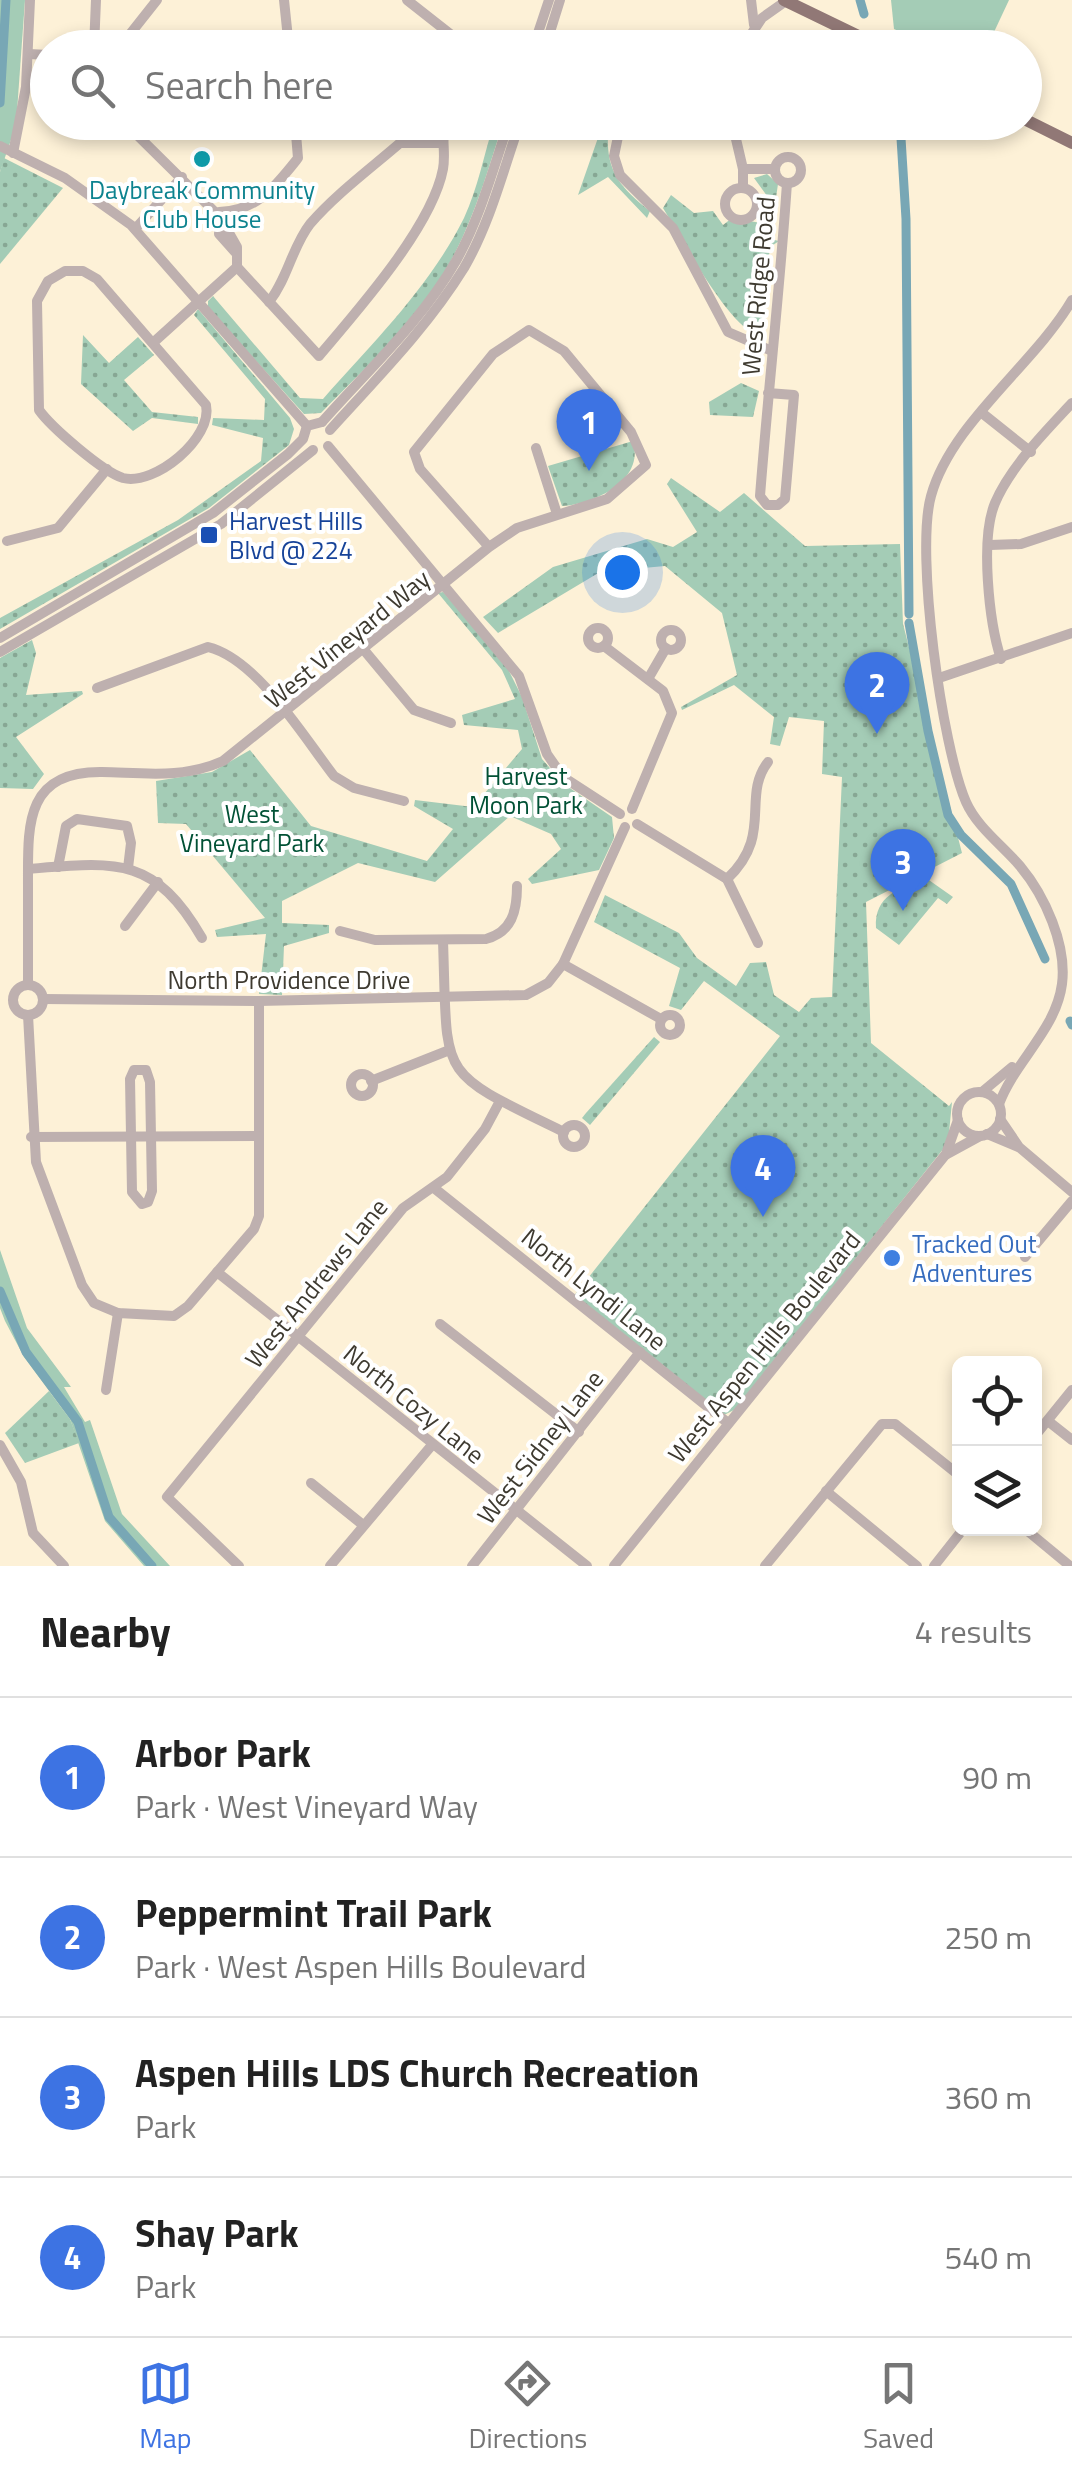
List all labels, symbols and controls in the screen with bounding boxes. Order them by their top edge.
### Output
search box [30,30,1042,140]
text: Search here [145,56,333,114]
icon: search [65,58,120,113]
marker: Daybreak Community Club House [191,148,213,170]
place label: Daybreak Community Club House [89,171,315,238]
street label: West Ridge Road [731,195,785,377]
pin: 1 [556,388,622,471]
place label: Harvest Hills Blvd @ 224 [229,502,363,569]
marker: Harvest Hills Blvd @ 224 [198,524,220,546]
your location [597,547,648,598]
street label: West Vineyard Way [256,560,438,718]
pin: 2 [844,652,910,734]
park label: Harvest Moon Park [469,757,583,824]
park label: West Vineyard Park [179,795,325,862]
pin: 3 [870,828,936,911]
street label: North Providence Drive [168,961,410,999]
pin: 4 [730,1134,796,1217]
street label: West Andrews Lane [235,1190,397,1376]
street label: North Lyndi Lane [513,1218,675,1360]
street label: West Aspen Hills Boulevard [658,1223,870,1471]
place label: Tracked Out Adventures [912,1225,1037,1292]
marker: Tracked Out Adventures [881,1247,903,1269]
street label: North Cozy Lane [335,1335,493,1473]
map controls [952,1356,1042,1536]
button: locate [952,1356,1042,1446]
street label: West Sidney Lane [468,1362,612,1532]
button: layers [952,1446,1042,1536]
text: Nearby [40,1599,171,1663]
text: 4 results [915,1607,1032,1655]
text: Arbor Park [135,1724,311,1782]
text: 1 [64,1753,81,1801]
text: 90 m [962,1753,1032,1801]
text: Park · West Vineyard Way [135,1782,478,1830]
text: Peppermint Trail Park [135,1884,492,1942]
text: 2 [64,1913,81,1961]
text: 250 m [944,1913,1032,1961]
text: Park · West Aspen Hills Boulevard [135,1942,586,1990]
text: Aspen Hills LDS Church Recreation [135,2044,699,2102]
text: 3 [64,2073,81,2121]
text: 360 m [944,2073,1032,2121]
text: Park [135,2102,196,2150]
text: Shay Park [135,2204,299,2262]
text: 4 [64,2233,81,2281]
text: 540 m [944,2233,1032,2281]
text: Park [135,2262,196,2310]
tab: Map [138,2356,193,2459]
tab: Directions [469,2356,587,2459]
tab: Saved [863,2356,934,2459]

